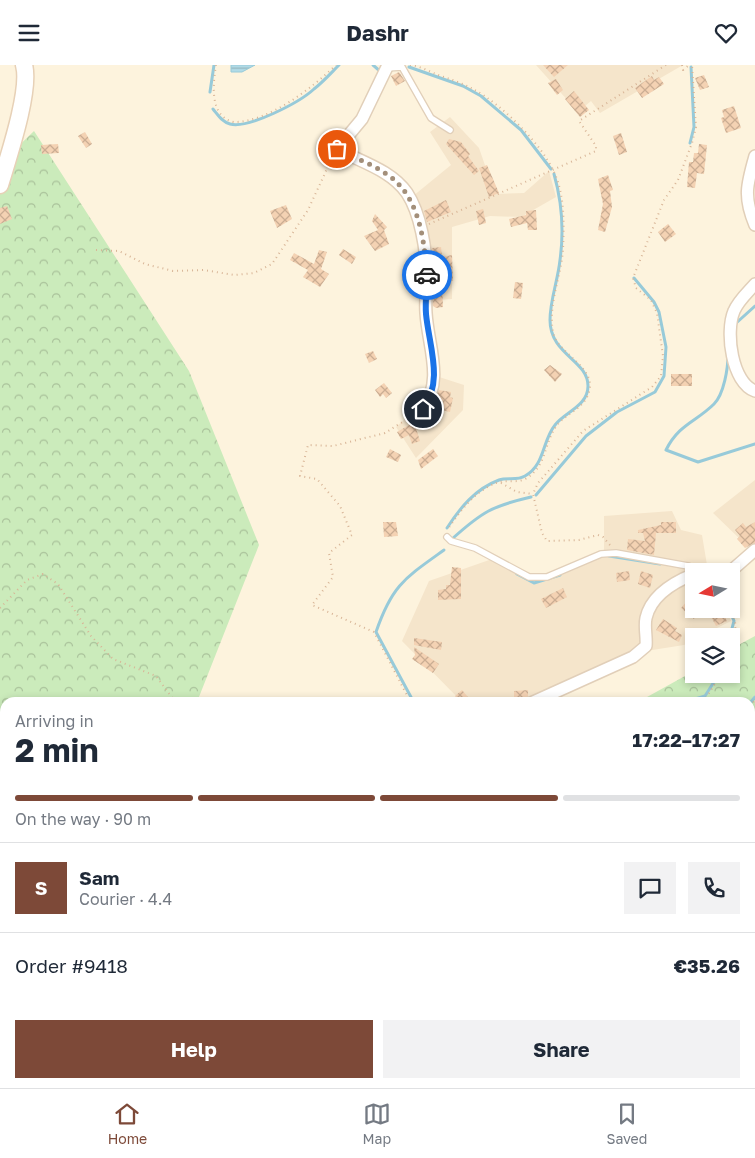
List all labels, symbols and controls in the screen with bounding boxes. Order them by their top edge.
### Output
icon: menu [15,19,43,47]
text: Dashr [346,19,409,46]
icon: heart [712,19,740,47]
pin [316,128,358,170]
icon: bag [323,135,351,163]
courier [402,250,452,300]
icon: car [413,261,441,289]
pin [402,388,444,430]
icon: home [409,395,437,423]
north arrow [685,563,740,617]
map controls [685,563,740,683]
button: layers [685,628,740,683]
text: Arriving in [15,711,94,731]
text: 17:22–17:27 [632,728,740,751]
text: 2 min [15,731,99,769]
text: On the way · 90 m [15,809,151,829]
button: chat [624,862,676,914]
button: phone [688,862,740,914]
text: Sam [79,866,119,889]
text: S [35,876,47,899]
text: Courier · 4.4 [79,889,172,909]
text: Order #9418 [15,954,128,977]
text: €35.26 [674,954,740,977]
button: Help [15,1020,373,1078]
button: Share [383,1020,740,1078]
tab: Home [108,1100,147,1147]
tab: Map [363,1100,391,1147]
tab: Saved [606,1100,647,1147]

